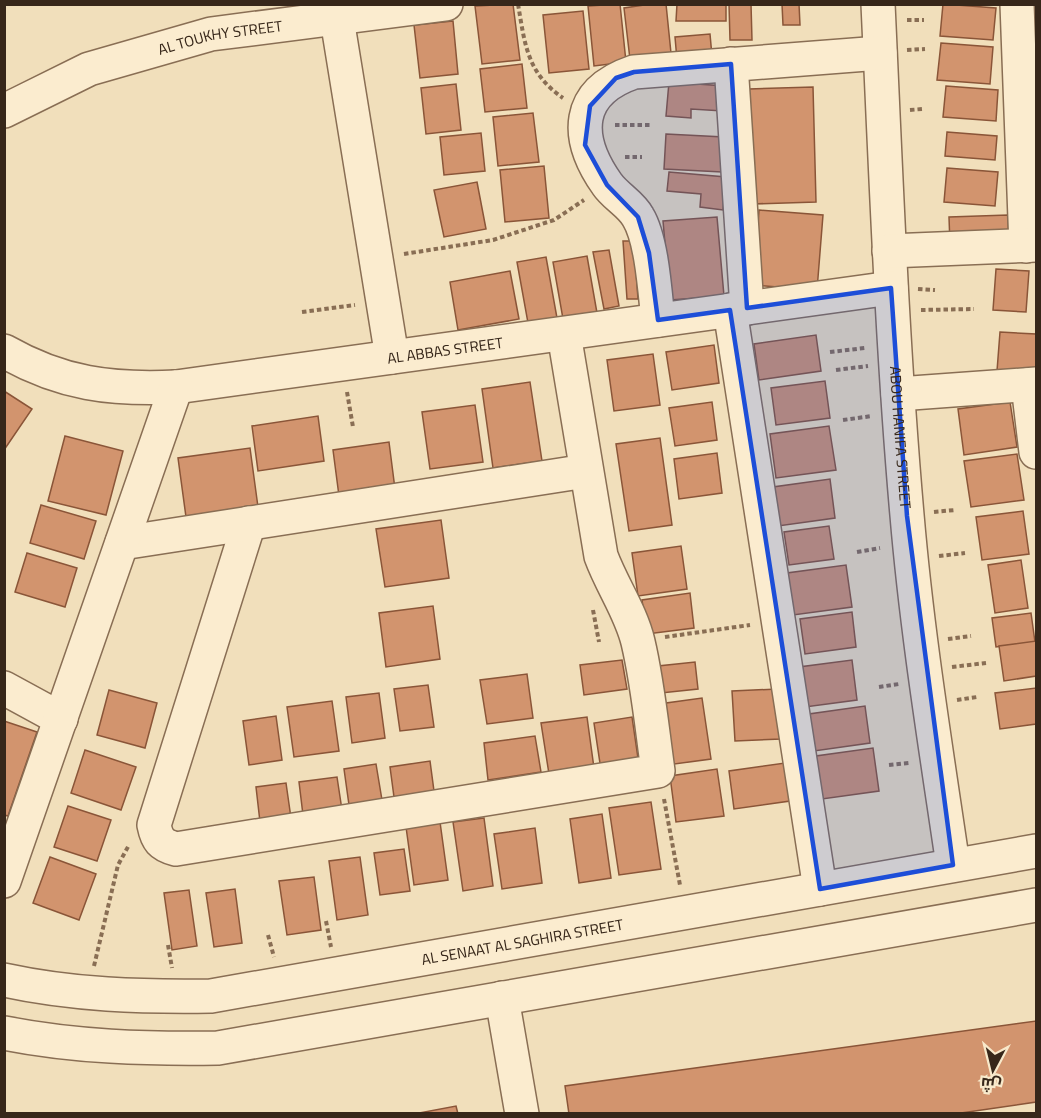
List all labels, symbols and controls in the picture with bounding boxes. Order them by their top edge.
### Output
street label: AL TOUKHY STREET [154,11,284,63]
street label: AL ABBAS STREET [385,327,505,372]
street label: ABOU HANIFA STREET [881,365,921,510]
street label: AL SENAAT AL SAGHIRA STREET [419,909,626,973]
north arrow [963,1040,1023,1100]
text: ش [979,1069,1003,1101]

